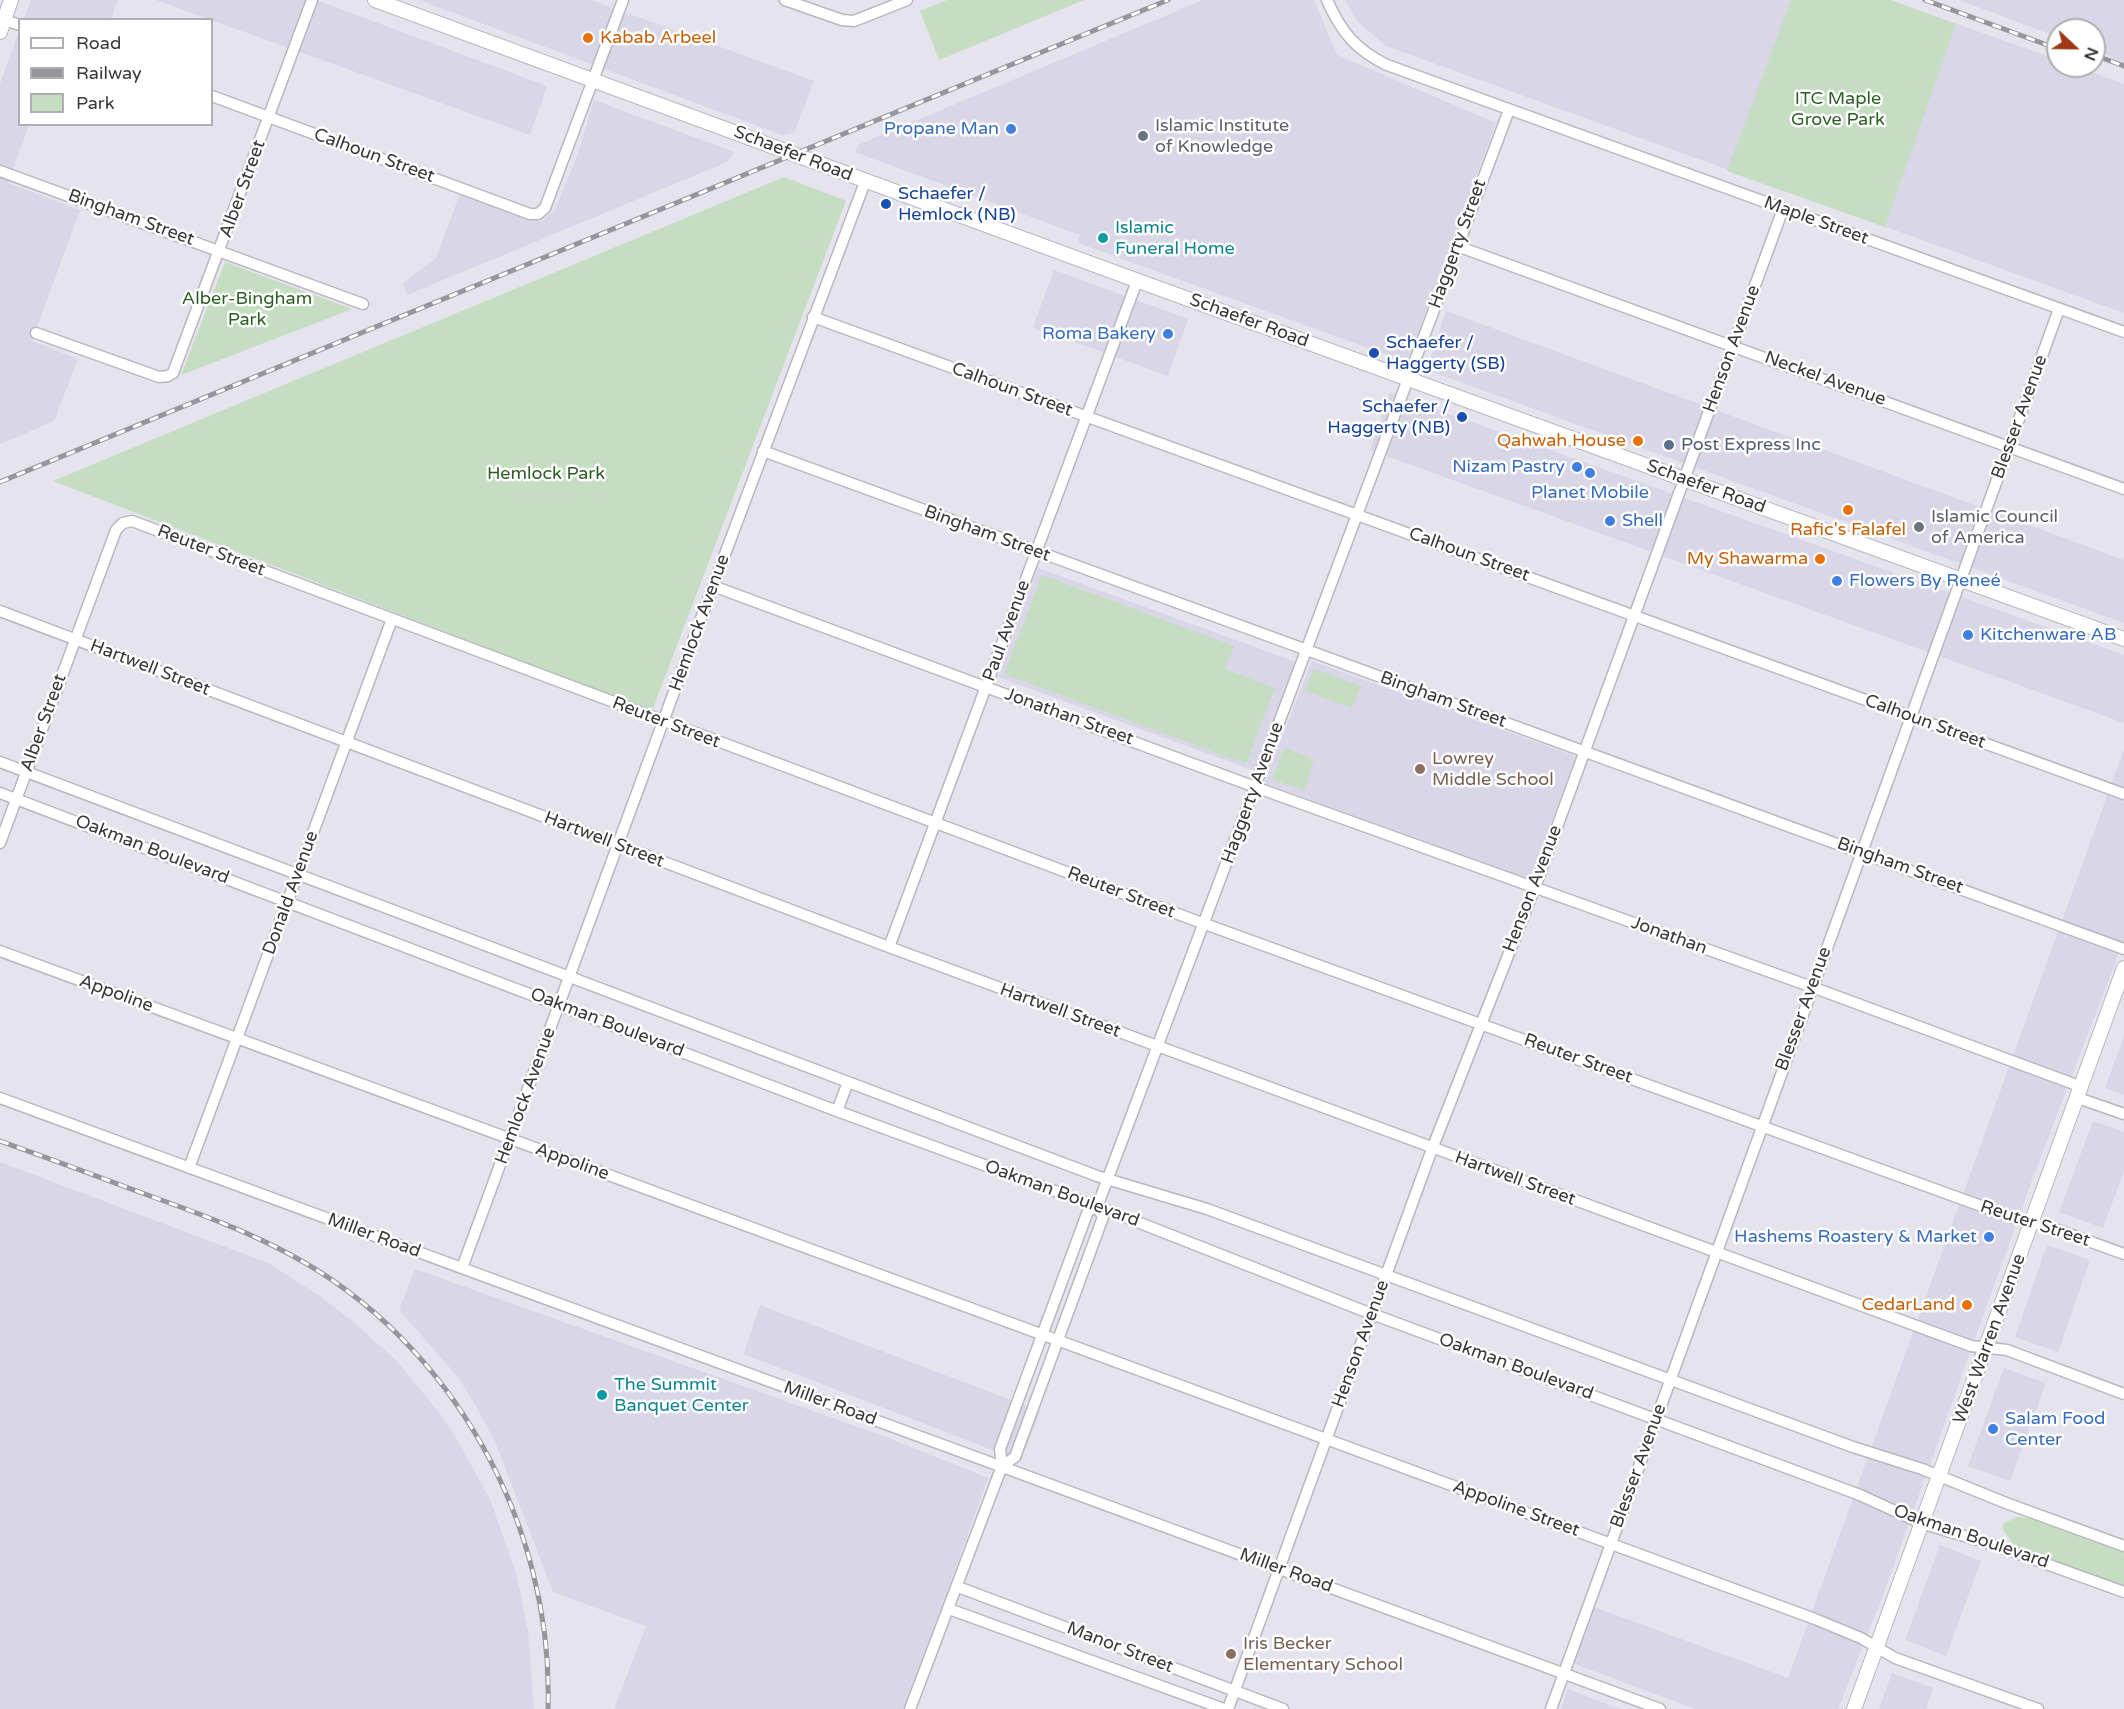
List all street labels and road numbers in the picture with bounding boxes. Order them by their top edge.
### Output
street label: Schaefer Road [731,121,855,187]
street label: Calhoun Street [311,124,437,188]
street label: Alber Street [215,137,271,241]
street label: Haggerty Street [1425,176,1491,312]
street label: Bingham Street [65,185,197,251]
street label: Maple Street [1761,192,1871,250]
street label: Henson Avenue [1699,282,1765,416]
street label: Schaefer Road [1186,289,1312,353]
street label: Neckel Avenue [1761,347,1889,411]
street label: Blesser Avenue [1988,352,2052,482]
street label: Calhoun Street [949,358,1075,422]
street label: Schaefer Road [1643,455,1769,519]
street label: Bingham Street [921,501,1053,567]
street label: Reuter Street [154,521,268,581]
street label: Calhoun Street [1406,523,1532,587]
street label: Hemlock Avenue [665,552,735,694]
street label: Paul Avenue [979,577,1035,685]
street label: Hartwell Street [87,635,213,701]
street label: Bingham Street [1377,667,1509,733]
street label: Alber Street [16,671,72,775]
street label: Jonathan Street [1002,684,1136,750]
street label: Calhoun Street [1862,690,1988,754]
street label: Reuter Street [609,693,723,753]
street label: Haggerty Avenue [1217,719,1289,867]
street label: Hartwell Street [541,807,667,873]
street label: Oakman Boulevard [72,811,232,889]
street label: Henson Avenue [1499,823,1567,955]
street label: Donald Avenue [259,828,323,958]
street label: Bingham Street [1834,833,1966,899]
street label: Reuter Street [1064,863,1178,923]
street label: Jonathan [1628,912,1710,960]
street label: Blesser Avenue [1772,944,1836,1074]
street label: Appoline [76,971,156,1017]
street label: Hartwell Street [997,979,1123,1043]
street label: Oakman Boulevard [527,984,687,1062]
street label: Hemlock Avenue [491,1025,561,1167]
street label: Reuter Street [1521,1029,1635,1089]
street label: Appoline [532,1139,612,1185]
street label: Hartwell Street [1452,1147,1578,1211]
street label: Oakman Boulevard [982,1156,1142,1232]
street label: Reuter Street [1977,1196,2093,1252]
street label: Miller Road [324,1209,424,1263]
street label: West Warren Avenue [1949,1251,2031,1427]
street label: Henson Avenue [1328,1277,1394,1411]
street label: Oakman Boulevard [1436,1329,1596,1405]
street label: Miller Road [780,1377,880,1431]
street label: Blesser Avenue [1607,1401,1671,1531]
street label: Appoline Street [1450,1476,1582,1542]
street label: Oakman Boulevard [1890,1500,2052,1574]
street label: Miller Road [1236,1544,1336,1598]
street label: Manor Street [1064,1618,1176,1678]

